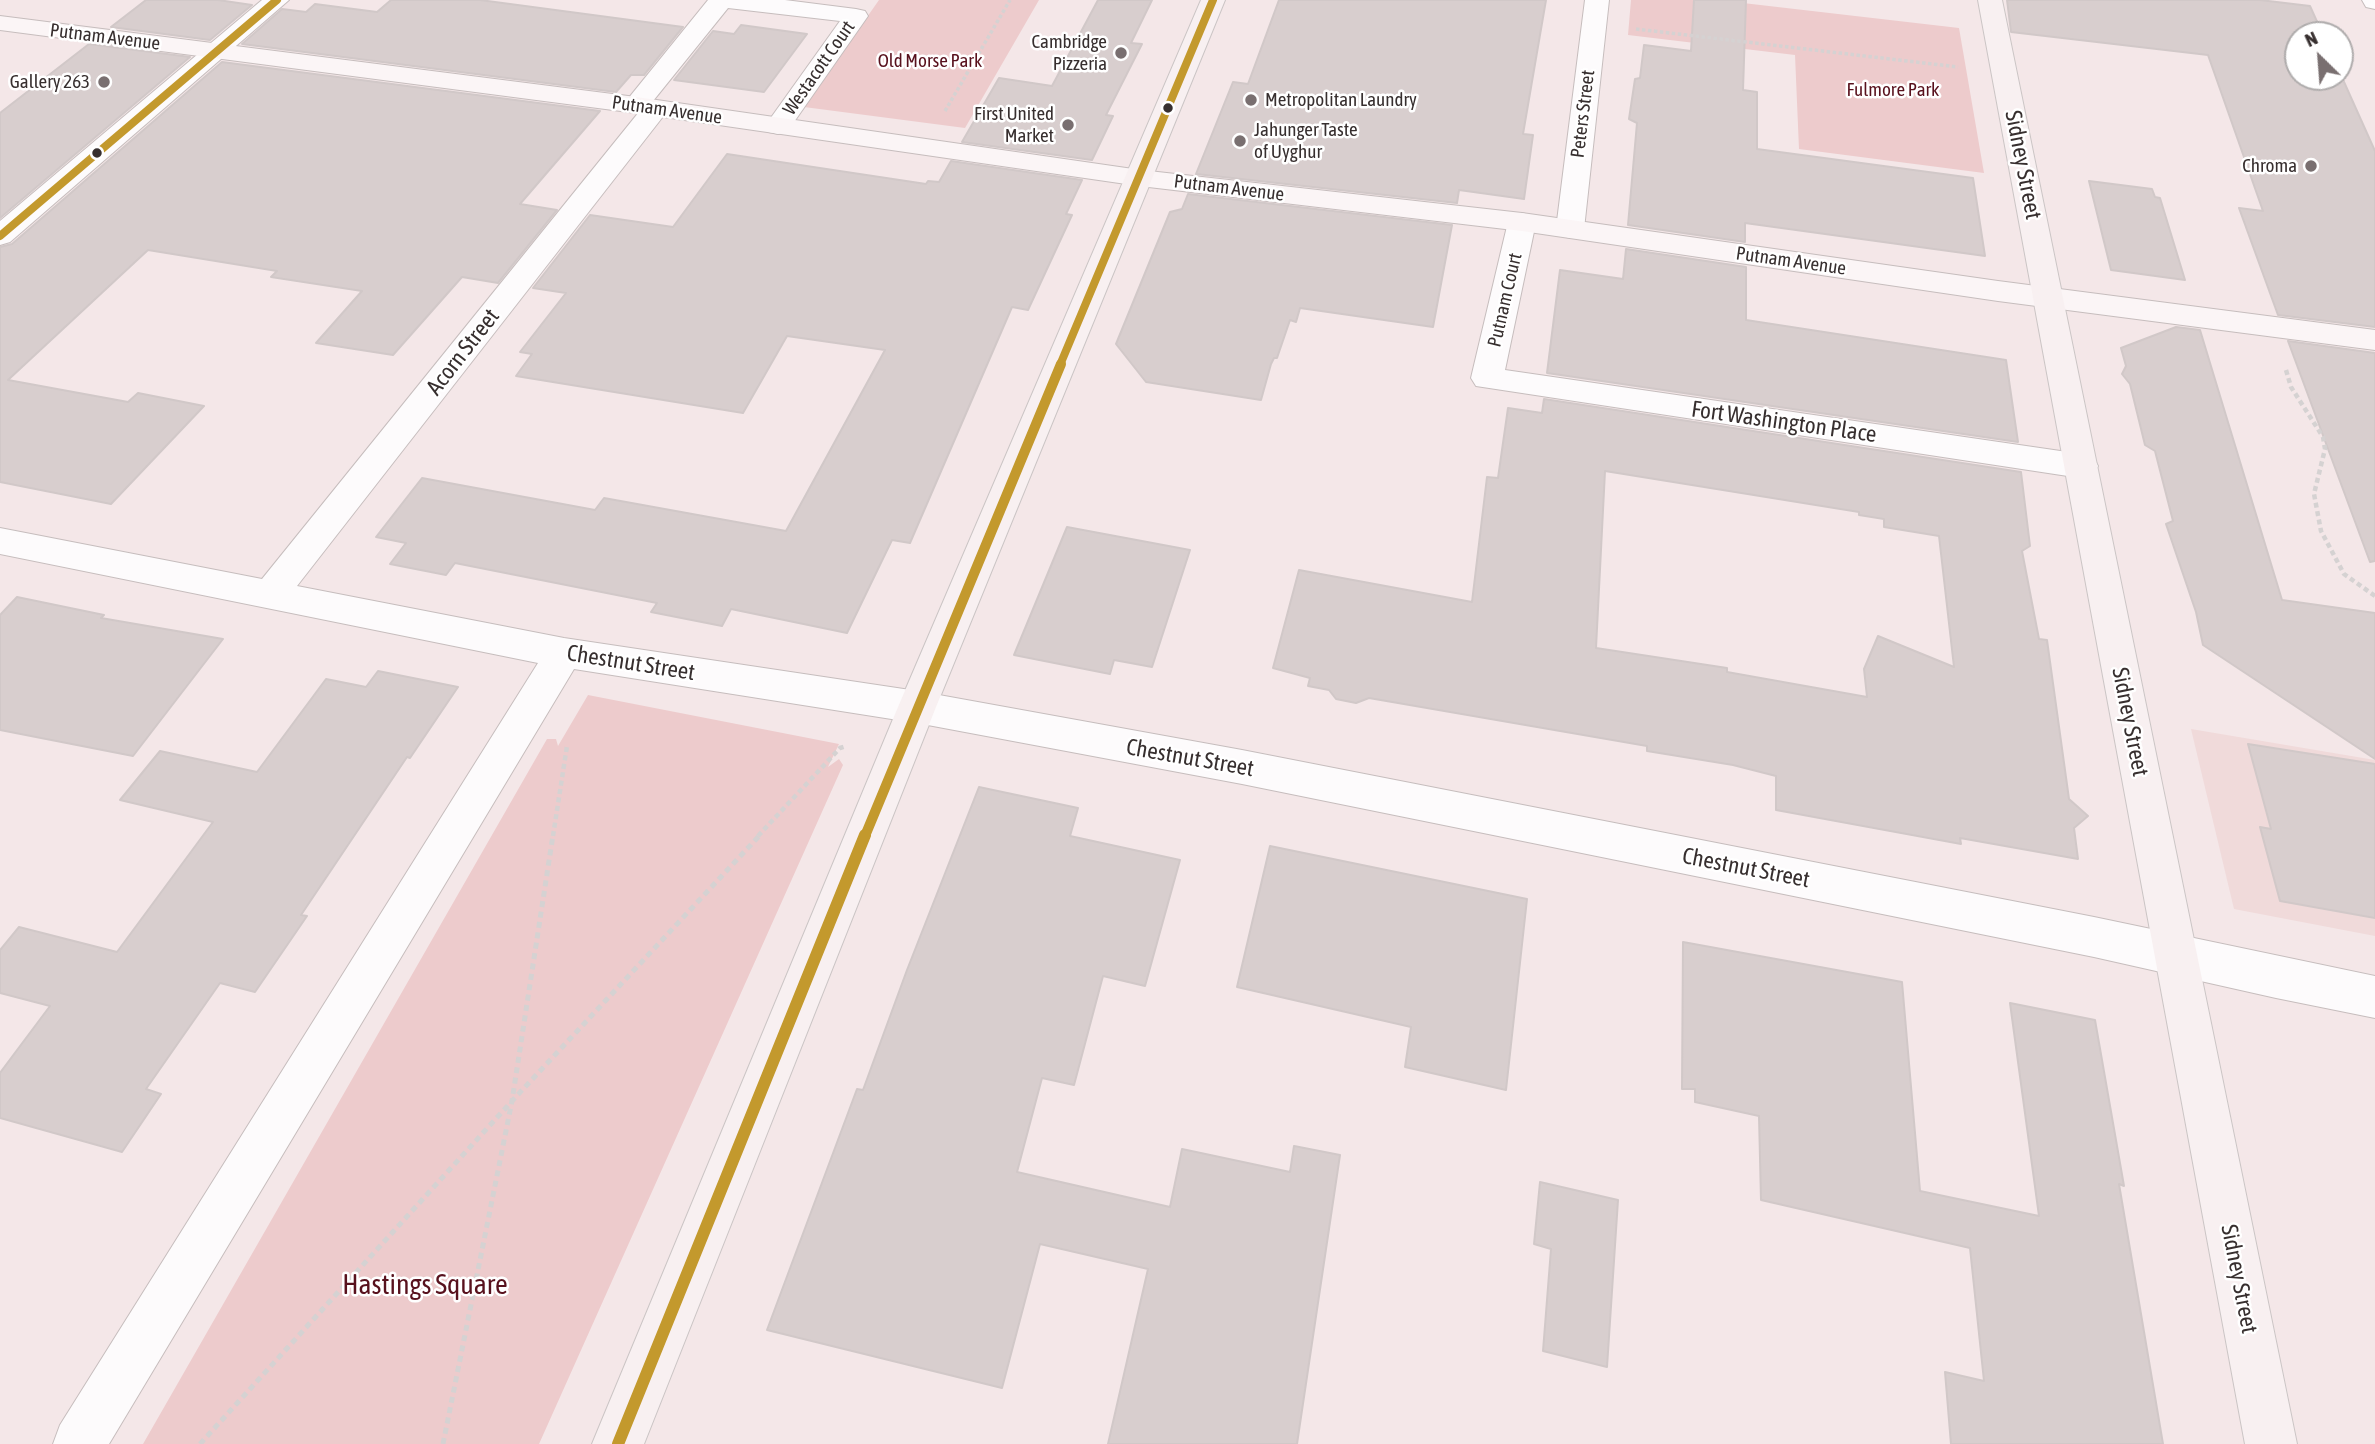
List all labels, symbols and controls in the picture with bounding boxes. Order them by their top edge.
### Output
street label: Westacott Court [778,16,860,120]
street label: Putnam Avenue [49,19,161,55]
north arrow [2284,21,2354,91]
text: N [2301,26,2321,51]
place label: Cambridge Pizzeria [1032,31,1107,75]
marker: Cambridge Pizzeria [1113,45,1129,61]
park label: Old Morse Park [878,50,982,72]
street label: Peters Street [1566,69,1600,159]
place label: Gallery 263 [10,71,90,93]
marker: Gallery 263 [96,74,112,90]
park label: Fulmore Park [1847,79,1939,101]
place label: Metropolitan Laundry [1265,89,1417,111]
street label: Putnam Avenue [611,91,723,129]
marker: Metropolitan Laundry [1243,92,1259,108]
unlabelled marker [1161,101,1175,115]
place label: First United Market [974,103,1054,147]
street label: Sidney Street [1999,108,2047,222]
marker: First United Market [1060,117,1076,133]
place label: Jahunger Taste of Uyghur [1254,119,1358,163]
marker: Jahunger Taste of Uyghur [1232,133,1248,149]
unlabelled marker [90,146,104,160]
place label: Chroma [2242,155,2297,177]
marker: Chroma [2303,158,2319,174]
street label: Putnam Avenue [1173,170,1285,206]
street label: Putnam Avenue [1735,242,1847,280]
street label: Putnam Court [1483,251,1527,349]
street label: Acorn Street [421,303,505,401]
street label: Fort Washington Place [1690,395,1878,449]
street label: Chestnut Street [565,639,697,687]
street label: Sidney Street [2106,665,2154,779]
street label: Chestnut Street [1124,733,1256,783]
street label: Chestnut Street [1680,842,1812,894]
street label: Sidney Street [2215,1222,2263,1336]
park label: Hastings Square [342,1268,508,1302]

